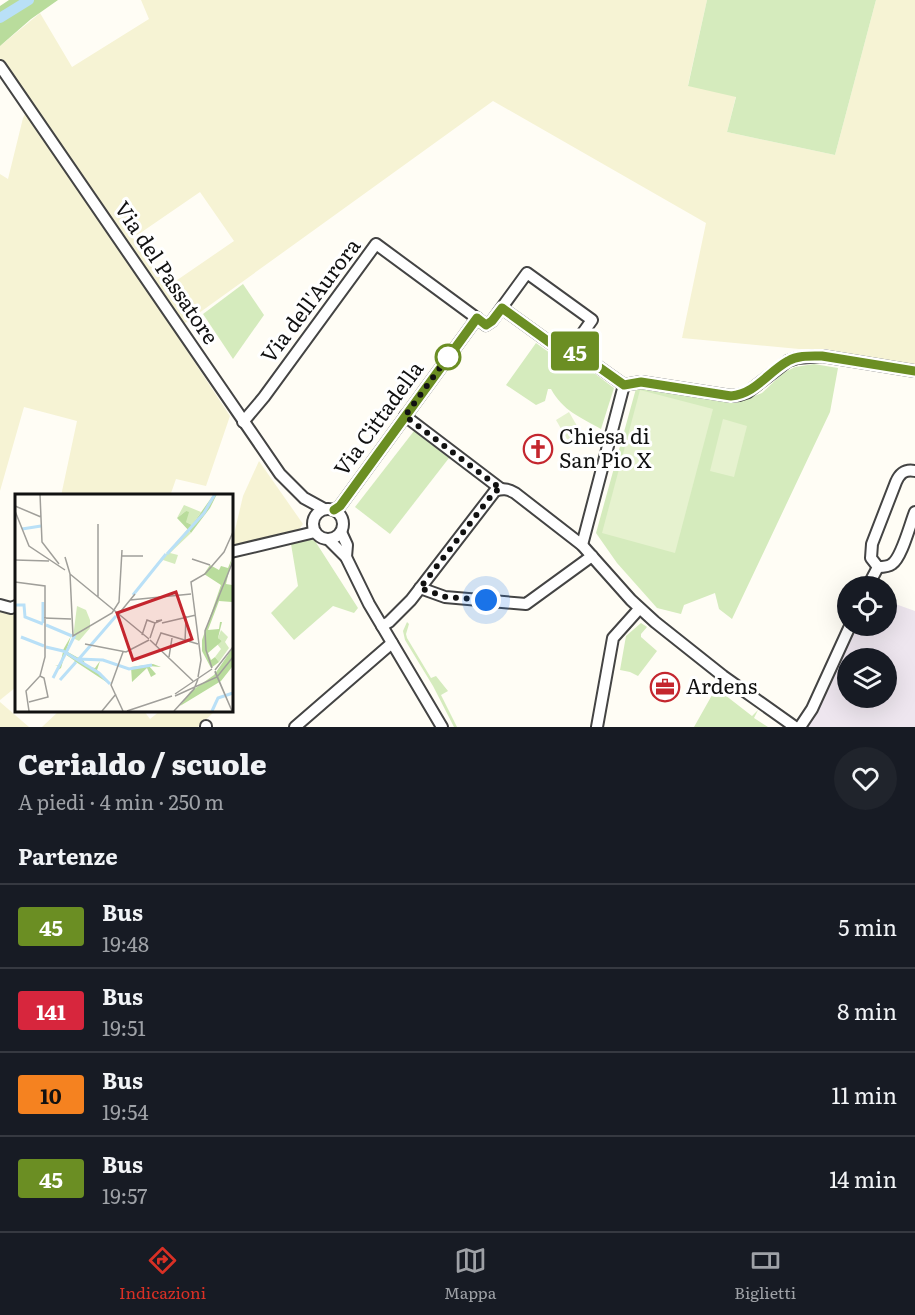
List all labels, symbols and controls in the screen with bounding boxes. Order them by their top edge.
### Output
street label: Via del Passatore [109,194,228,349]
street label: Via dell'Aurora [252,230,367,368]
line badge: 45 [548,332,602,370]
text: 45 [563,336,587,367]
unlabelled marker [435,344,461,370]
street label: Via Cittadella [325,353,430,481]
place label: Chiesa di San Pio X [559,419,652,474]
church icon: Chiesa di San Pio X [522,433,554,465]
inset map [15,494,232,712]
map controls [837,576,897,708]
button: locate [837,576,897,636]
your location [471,585,501,615]
button: layers [837,648,897,708]
place label: Ardens [686,669,757,700]
office icon: Ardens [649,671,681,703]
text: Cerialdo / scuole [18,742,267,784]
button: heart [834,747,897,810]
text: A piedi · 4 min · 250 m [18,786,224,816]
text: Partenze [18,839,118,872]
text: Bus [102,895,143,928]
text: 5 min [838,910,897,943]
text: 45 [39,911,63,942]
text: 19:48 [102,928,149,958]
text: Bus [102,979,143,1012]
text: 8 min [837,994,897,1027]
text: 141 [36,995,66,1026]
text: 19:51 [102,1012,146,1042]
text: Bus [102,1063,143,1096]
text: 11 min [831,1078,897,1111]
text: 10 [40,1079,62,1110]
text: 19:54 [102,1096,148,1126]
text: Bus [102,1147,143,1180]
text: 14 min [829,1162,897,1195]
text: 45 [39,1163,63,1194]
text: 19:57 [102,1180,147,1210]
tab: Indicazioni [119,1244,206,1304]
tab: Mappa [444,1244,496,1304]
tab: Biglietti [734,1244,796,1304]

